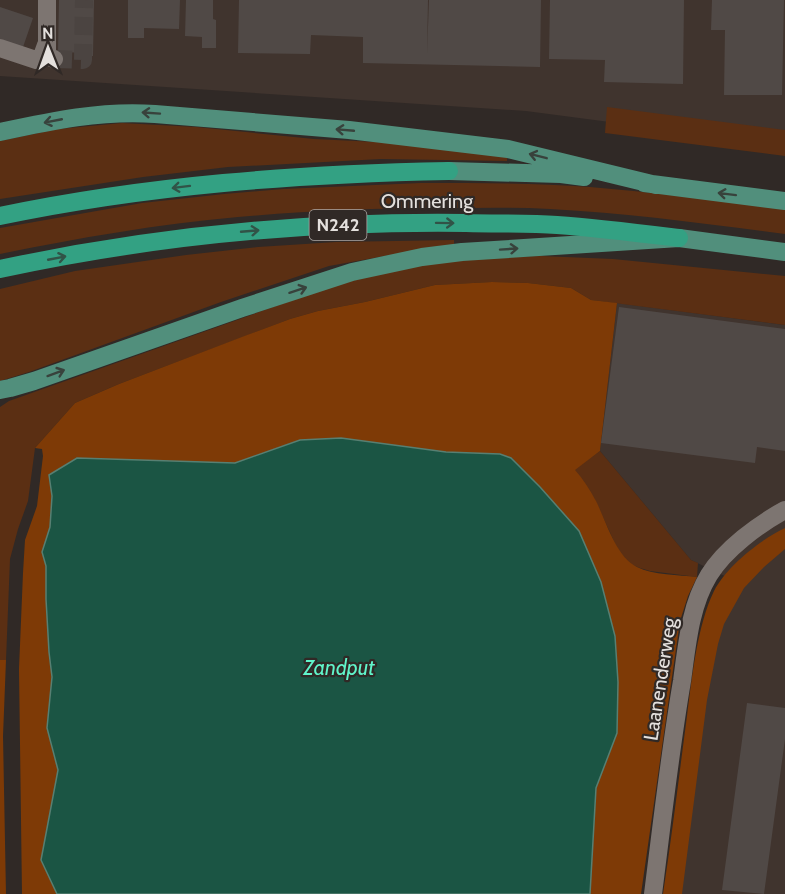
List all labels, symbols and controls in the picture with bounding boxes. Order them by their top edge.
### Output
north arrow [18,18,78,78]
text: N [42,24,54,43]
one-way arrow [141,108,161,119]
one-way arrow [44,116,64,127]
one-way arrow [335,124,355,135]
one-way arrow [529,150,548,161]
one-way arrow [171,182,191,193]
one-way arrow [718,188,737,199]
street label: Ommering [381,189,474,213]
road number: N242 [310,210,366,240]
one-way arrow [435,217,455,229]
one-way arrow [240,225,260,236]
one-way arrow [498,243,518,254]
one-way arrow [47,252,67,263]
one-way arrow [288,283,307,294]
one-way arrow [46,366,65,377]
street label: Laanenderweg [638,615,682,742]
water label: Zandput [302,655,375,680]

